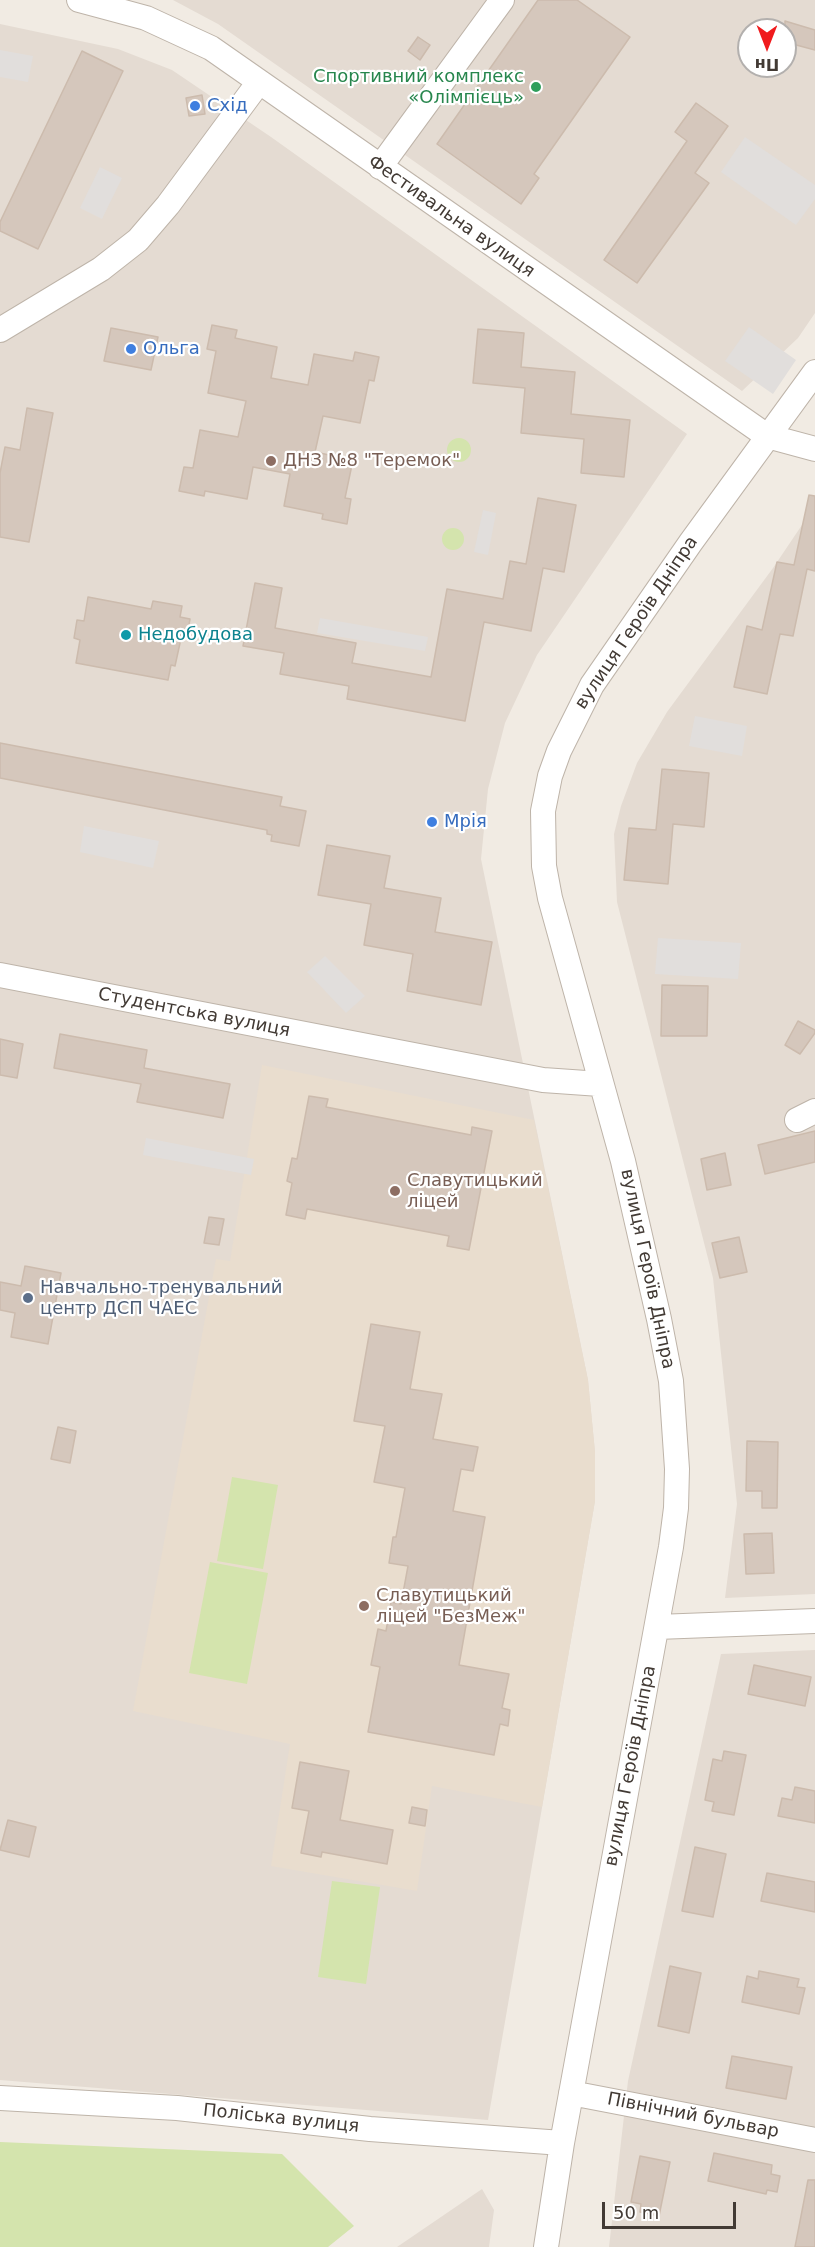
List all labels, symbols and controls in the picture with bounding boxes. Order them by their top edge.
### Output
north arrow [737,18,797,78]
text: Пн [755,55,779,74]
place label: Спортивний комплекс «Олімпієць» [313,66,524,109]
marker: Спортивний комплекс «Олімпієць» [529,80,543,94]
place label: Схід [207,95,248,117]
marker: Схід [188,99,202,113]
street label: Фестивальна вулиця [364,151,538,283]
place label: Ольга [143,338,200,360]
marker: Ольга [124,342,138,356]
place label: ДНЗ №8 "Теремок" [283,450,460,472]
marker: ДНЗ №8 "Теремок" [264,454,278,468]
street label: вулиця Героїв Дніпра [571,532,703,714]
place label: Недобудова [138,624,253,646]
marker: Недобудова [119,628,133,642]
place label: Мрiя [444,811,487,833]
marker: Мрiя [425,815,439,829]
street label: Студентська вулиця [96,984,292,1042]
street label: вулиця Героїв Дніпра [615,1167,679,1371]
place label: Славутицький ліцей [407,1170,543,1212]
marker: Славутицький ліцей [388,1184,402,1198]
place label: Навчально-тренувальний центр ДСП ЧАЕС [40,1277,283,1320]
marker: Навчально-тренувальний центр ДСП ЧАЕС [21,1291,35,1305]
place label: Славутицький ліцей "БезМеж" [376,1585,526,1628]
marker: Славутицький ліцей "БезМеж" [357,1599,371,1613]
street label: вулиця Героїв Дніпра [601,1664,661,1868]
street label: Північний бульвар [605,2089,781,2143]
street label: Поліська вулиця [202,2100,360,2138]
scale bar [605,2190,738,2228]
text: 50 m [613,2202,659,2223]

